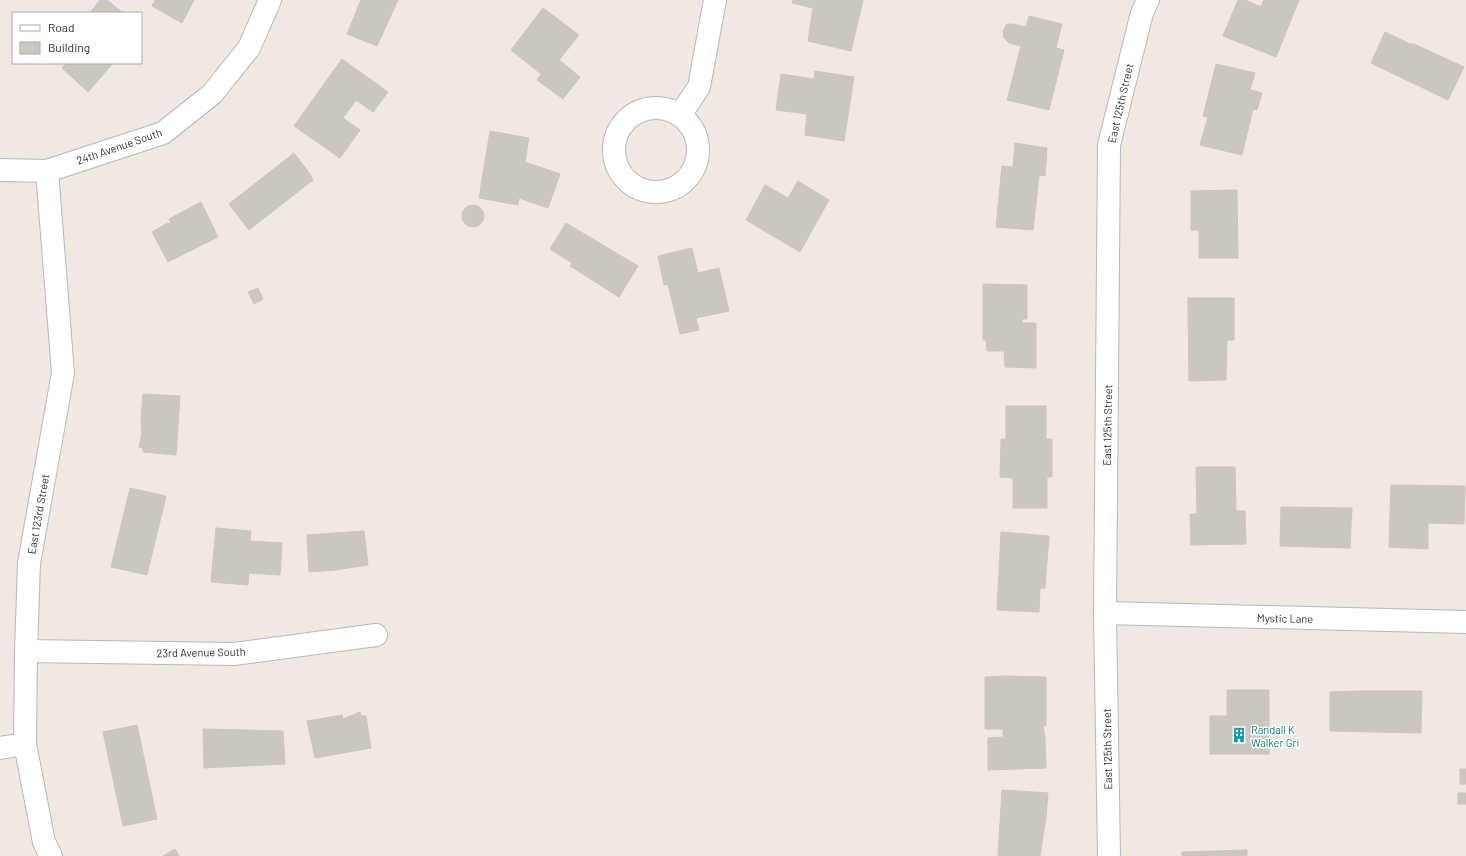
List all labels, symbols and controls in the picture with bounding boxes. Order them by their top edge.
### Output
legend [12,12,142,64]
text: Road [48,20,75,34]
text: Building [48,40,90,54]
street label: East 125th Street [1105,62,1135,144]
street label: 24th Avenue South [75,125,163,167]
street label: East 125th Street [1100,384,1114,466]
street label: East 123rd Street [25,473,51,555]
street label: Mystic Lane [1257,611,1313,625]
street label: 23rd Avenue South [156,645,246,659]
street label: East 125th Street [1100,708,1114,790]
place label: Randall K Walker Gri [1251,723,1299,749]
building icon: Randall K Walker Gri [1230,726,1248,744]

